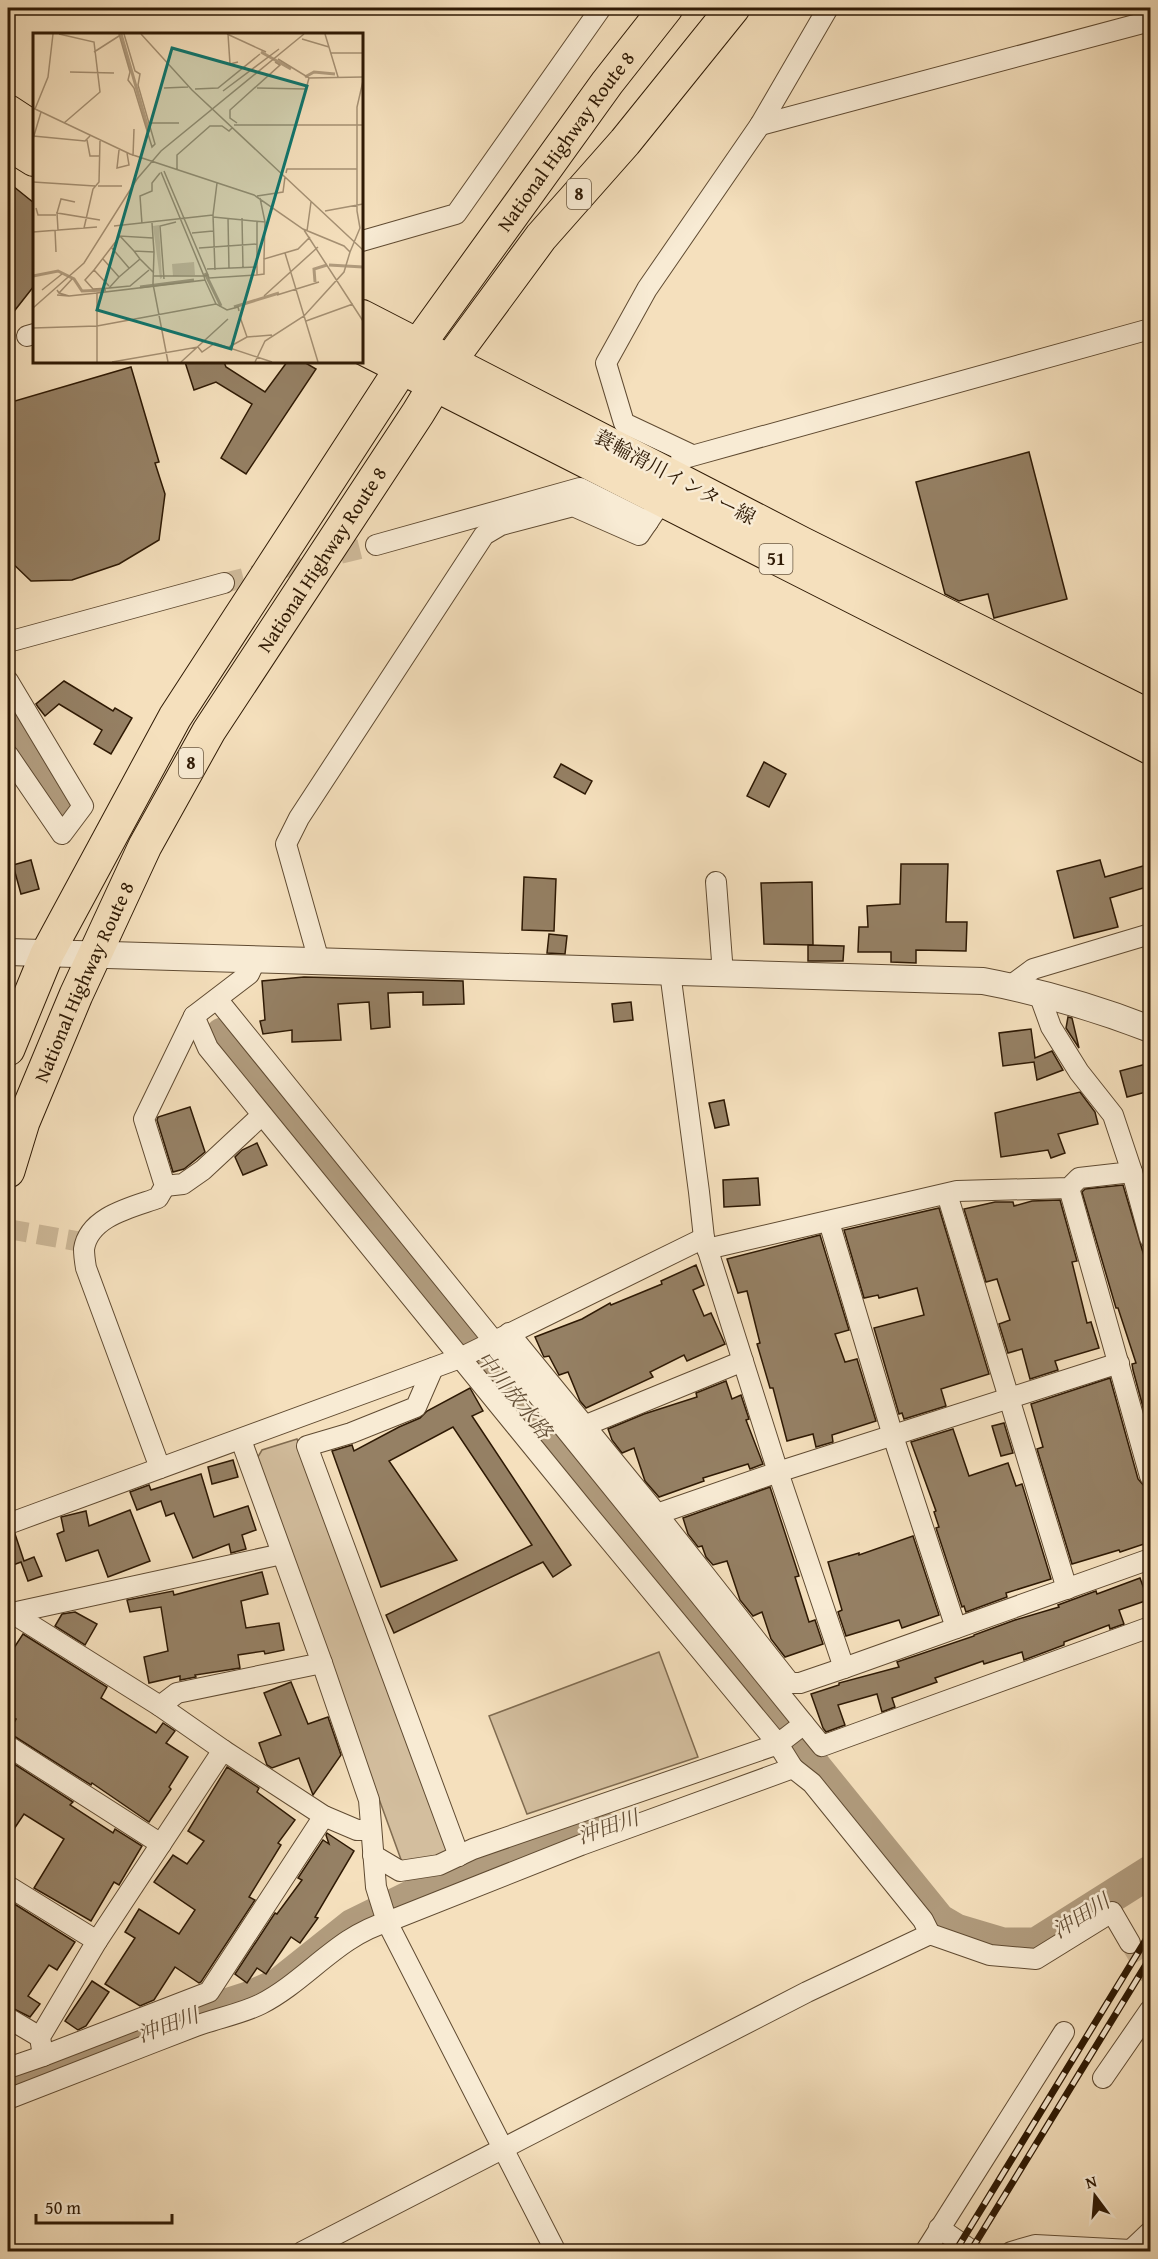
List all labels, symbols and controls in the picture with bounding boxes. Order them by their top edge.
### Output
inset map [33,33,363,363]
street label: National Highway Route 8 [493,47,639,237]
road number: 8 [567,179,591,209]
street label: 蓑輪滑川インター線 [589,422,761,531]
street label: National Highway Route 8 [250,460,393,658]
road number: 51 [760,544,792,574]
road number: 8 [179,748,203,778]
street label: National Highway Route 8 [26,876,141,1087]
water label: 中川放水路 [469,1344,561,1447]
water label: 沖田川 [573,1801,645,1851]
water label: 沖田川 [1046,1885,1117,1945]
water label: 沖田川 [133,1999,205,2050]
north arrow [1065,2166,1125,2226]
text: N [1082,2168,1100,2195]
scale bar [36,2187,172,2225]
text: 50 m [45,2194,81,2221]

